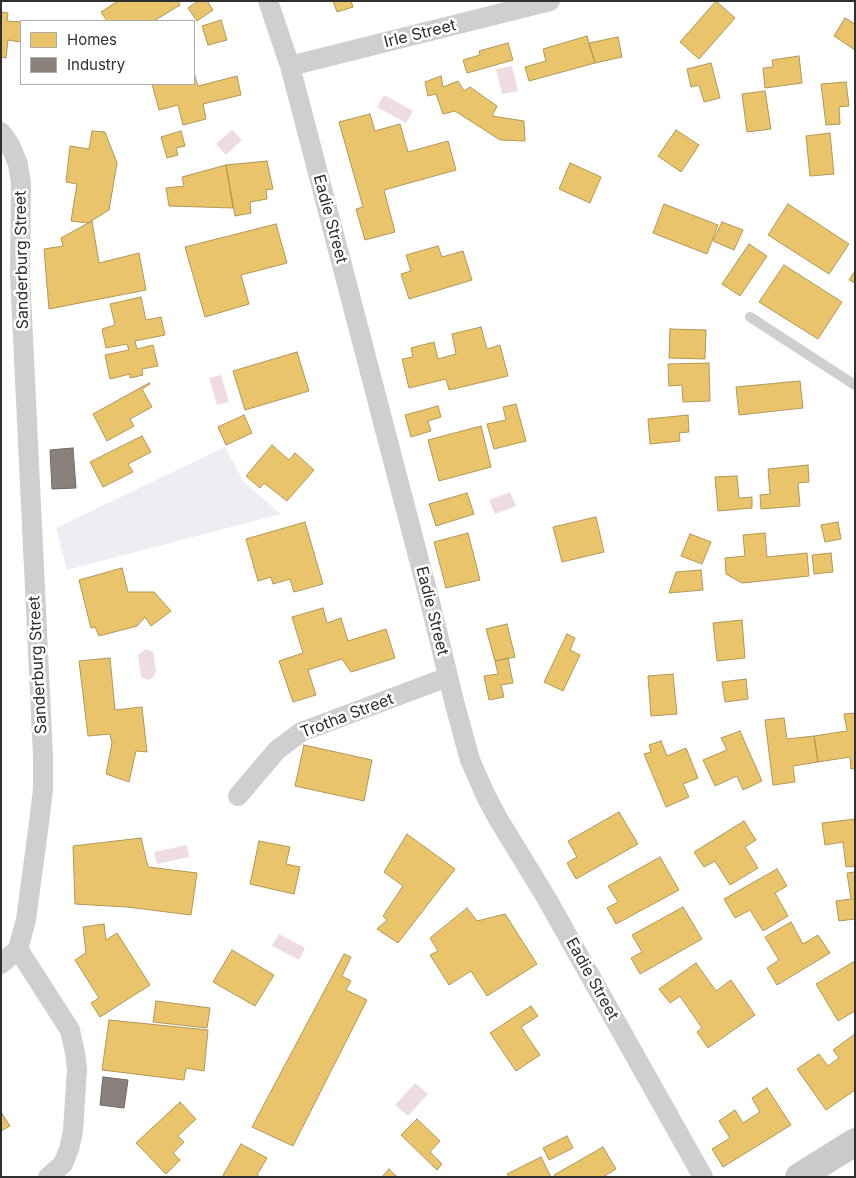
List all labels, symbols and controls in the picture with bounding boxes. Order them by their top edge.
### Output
street label: Irle Street [382,16,458,52]
legend [20,20,195,85]
text: Homes [67,30,117,49]
text: Industry [67,55,125,74]
street label: Eadie Street [309,172,351,266]
street label: Sanderburg Street [11,191,33,329]
street label: Eadie Street [412,564,452,658]
street label: Sanderburg Street [25,595,51,735]
street label: Trotha Street [298,689,396,743]
street label: Eadie Street [561,934,623,1024]

